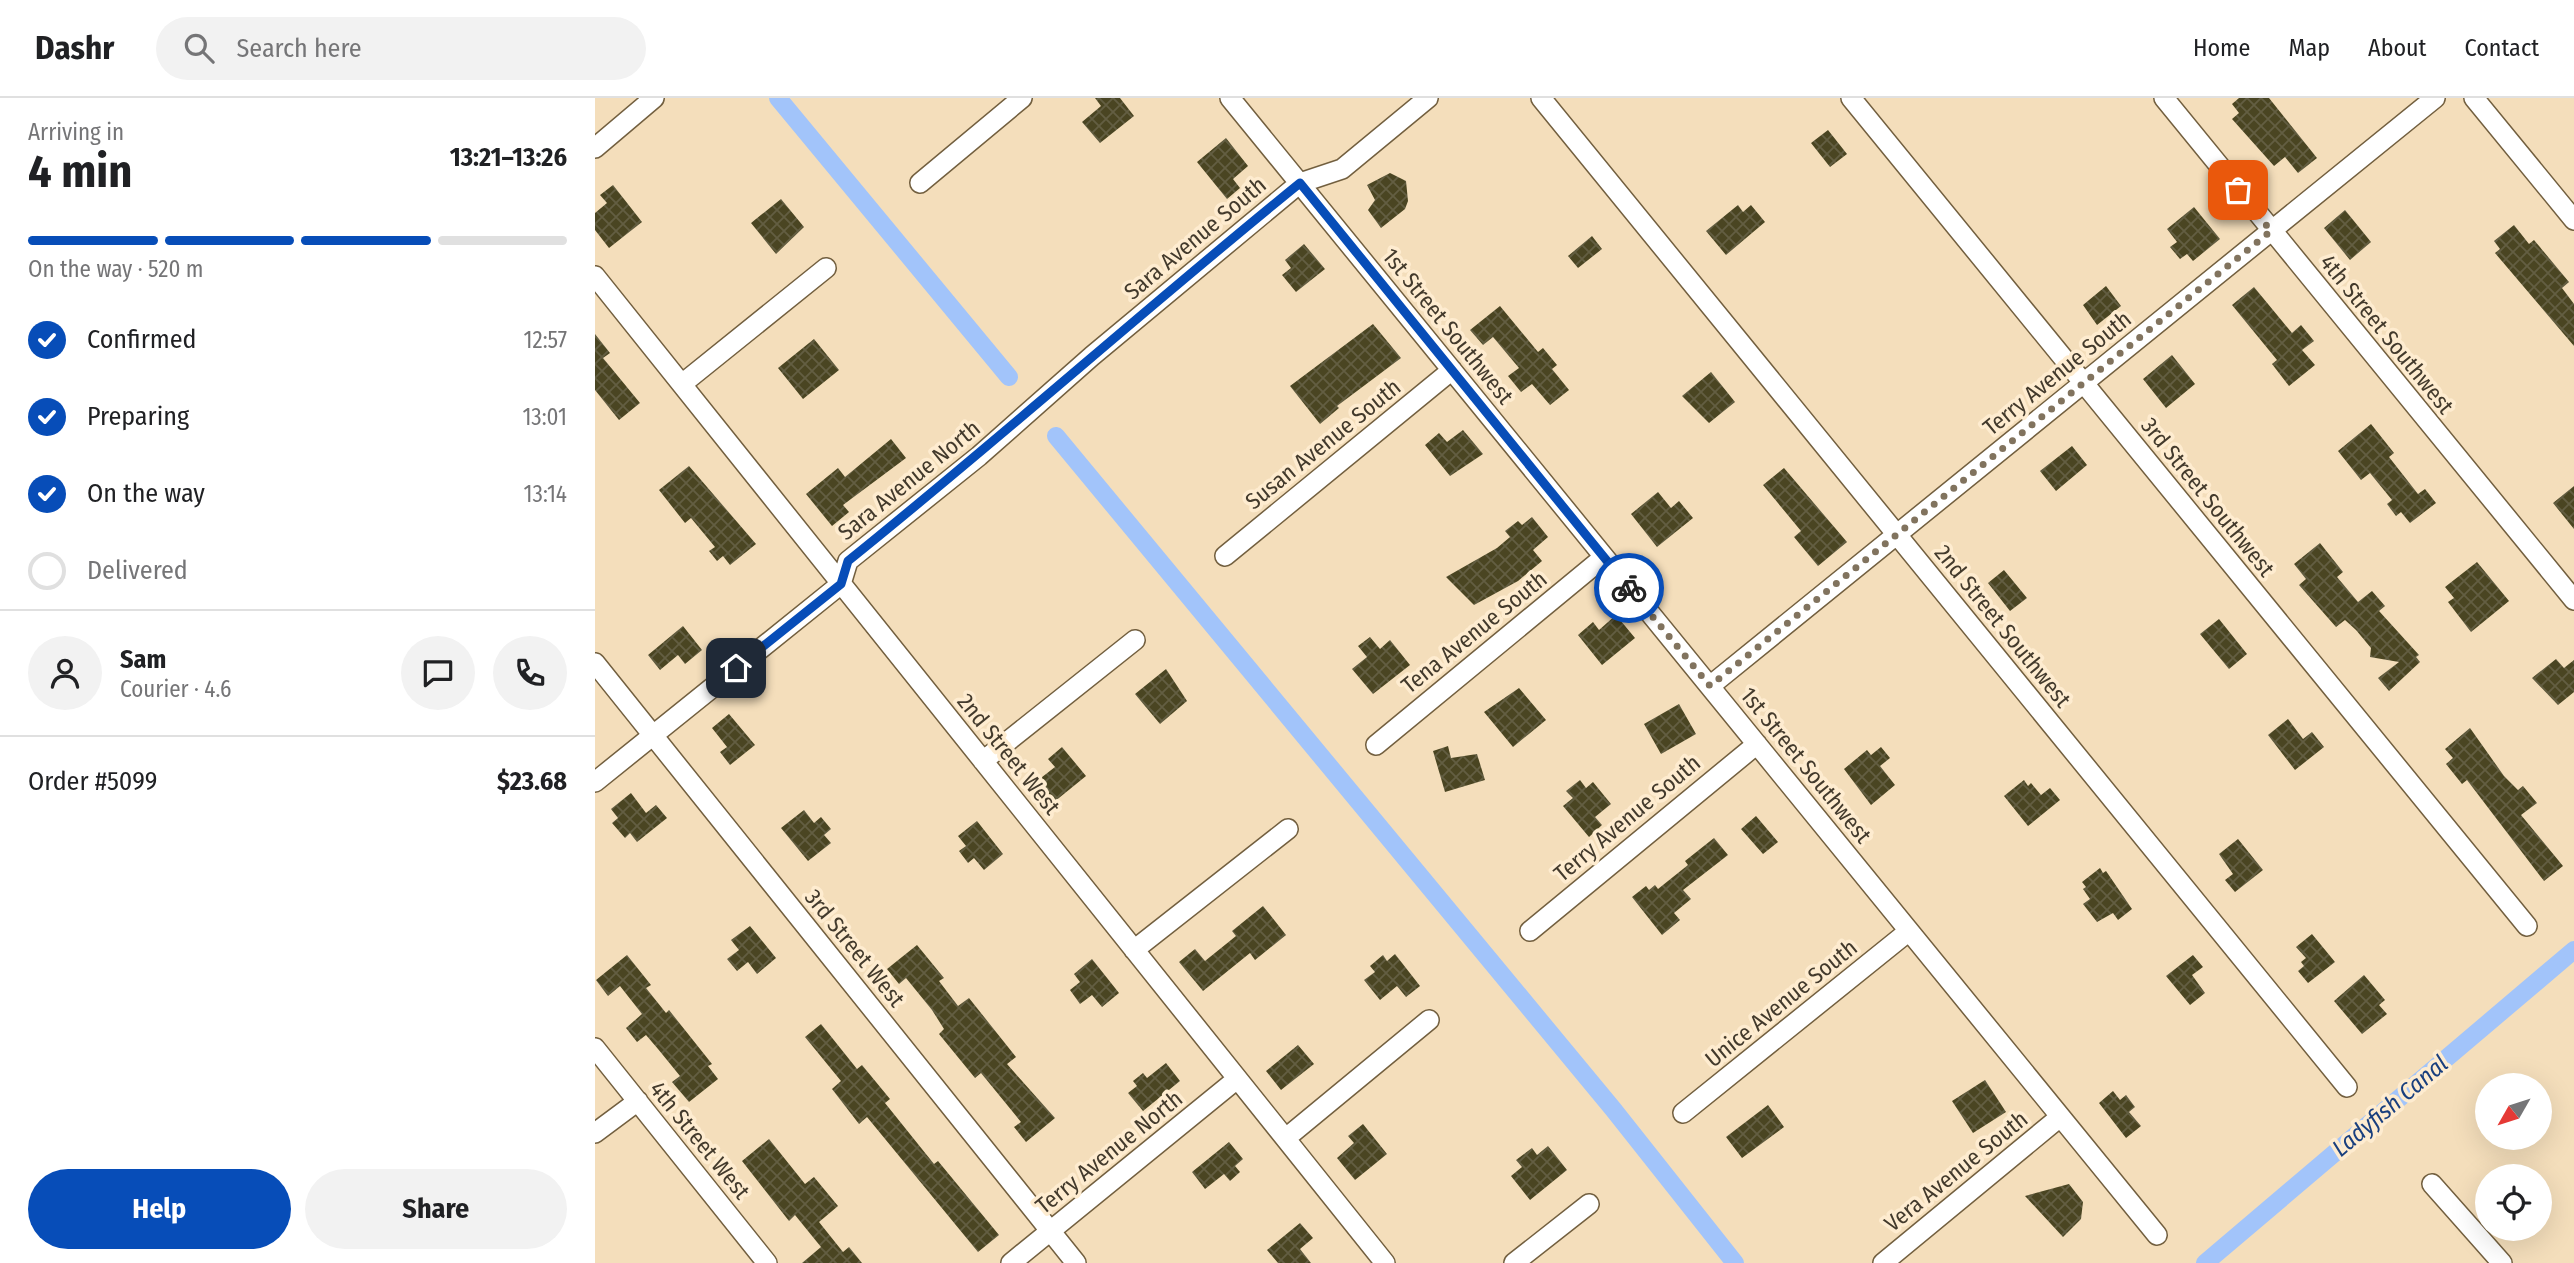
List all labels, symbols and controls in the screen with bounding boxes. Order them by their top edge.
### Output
search box [156,17,646,80]
text: Dashr [35,28,114,68]
icon: search [180,29,218,67]
text: Search here [236,33,362,64]
text: Home [2193,34,2250,62]
text: Map [2288,34,2330,62]
text: About [2368,34,2426,62]
text: Contact [2464,34,2539,62]
text: Arriving in [28,118,124,146]
text: 13:21–13:26 [450,142,567,173]
text: 4 min [28,144,132,199]
pin [2208,160,2268,220]
street label: Sara Avenue South [1118,171,1272,305]
icon: bag [2219,171,2257,209]
street label: 1st Street Southwest [1377,242,1520,410]
street label: 4th Street Southwest [2314,249,2460,420]
text: On the way · 520 m [28,255,204,283]
street label: Terry Avenue South [1977,305,2137,441]
icon: check [28,321,66,359]
text: Confirmed [87,324,197,355]
text: 12:57 [524,326,567,354]
street label: Susan Avenue South [1240,373,1406,515]
icon: check [28,398,66,436]
text: Preparing [87,401,189,432]
text: 13:01 [522,403,567,431]
street label: 3rd Street Southwest [2135,412,2281,582]
street label: Sara Avenue North [832,414,986,546]
icon: check [28,475,66,513]
text: On the way [87,478,205,509]
text: 13:14 [524,480,567,508]
street label: 2nd Street Southwest [1929,539,2077,713]
courier [1594,553,1664,623]
text: Delivered [87,555,188,586]
street label: Tena Avenue South [1396,565,1552,699]
icon: bike [1610,569,1648,607]
button: person [28,636,102,710]
button: chat [401,636,475,710]
button: phone [493,636,567,710]
pin [706,638,766,698]
text: Sam [120,644,166,675]
icon: home [717,649,755,687]
text: Courier · 4.6 [120,675,231,703]
street label: 1st Street Southwest [1735,681,1878,849]
street label: 2nd Street West [952,688,1067,821]
street label: Terry Avenue South [1548,749,1706,887]
text: Order #5099 [28,766,157,797]
text: $23.68 [497,766,567,797]
street label: 3rd Street West [799,884,911,1013]
street label: Unice Avenue South [1699,933,1863,1073]
water label: Ladyfish Canal [2327,1050,2453,1162]
north arrow [2475,1073,2551,1150]
map controls [2475,1073,2552,1241]
street label: 4th Street West [644,1075,756,1205]
street label: Terry Avenue North [1030,1084,1188,1220]
street label: Vera Avenue South [1879,1105,2033,1237]
button: locate [2475,1164,2552,1241]
button: Help [28,1169,291,1249]
button: Share [305,1169,567,1249]

